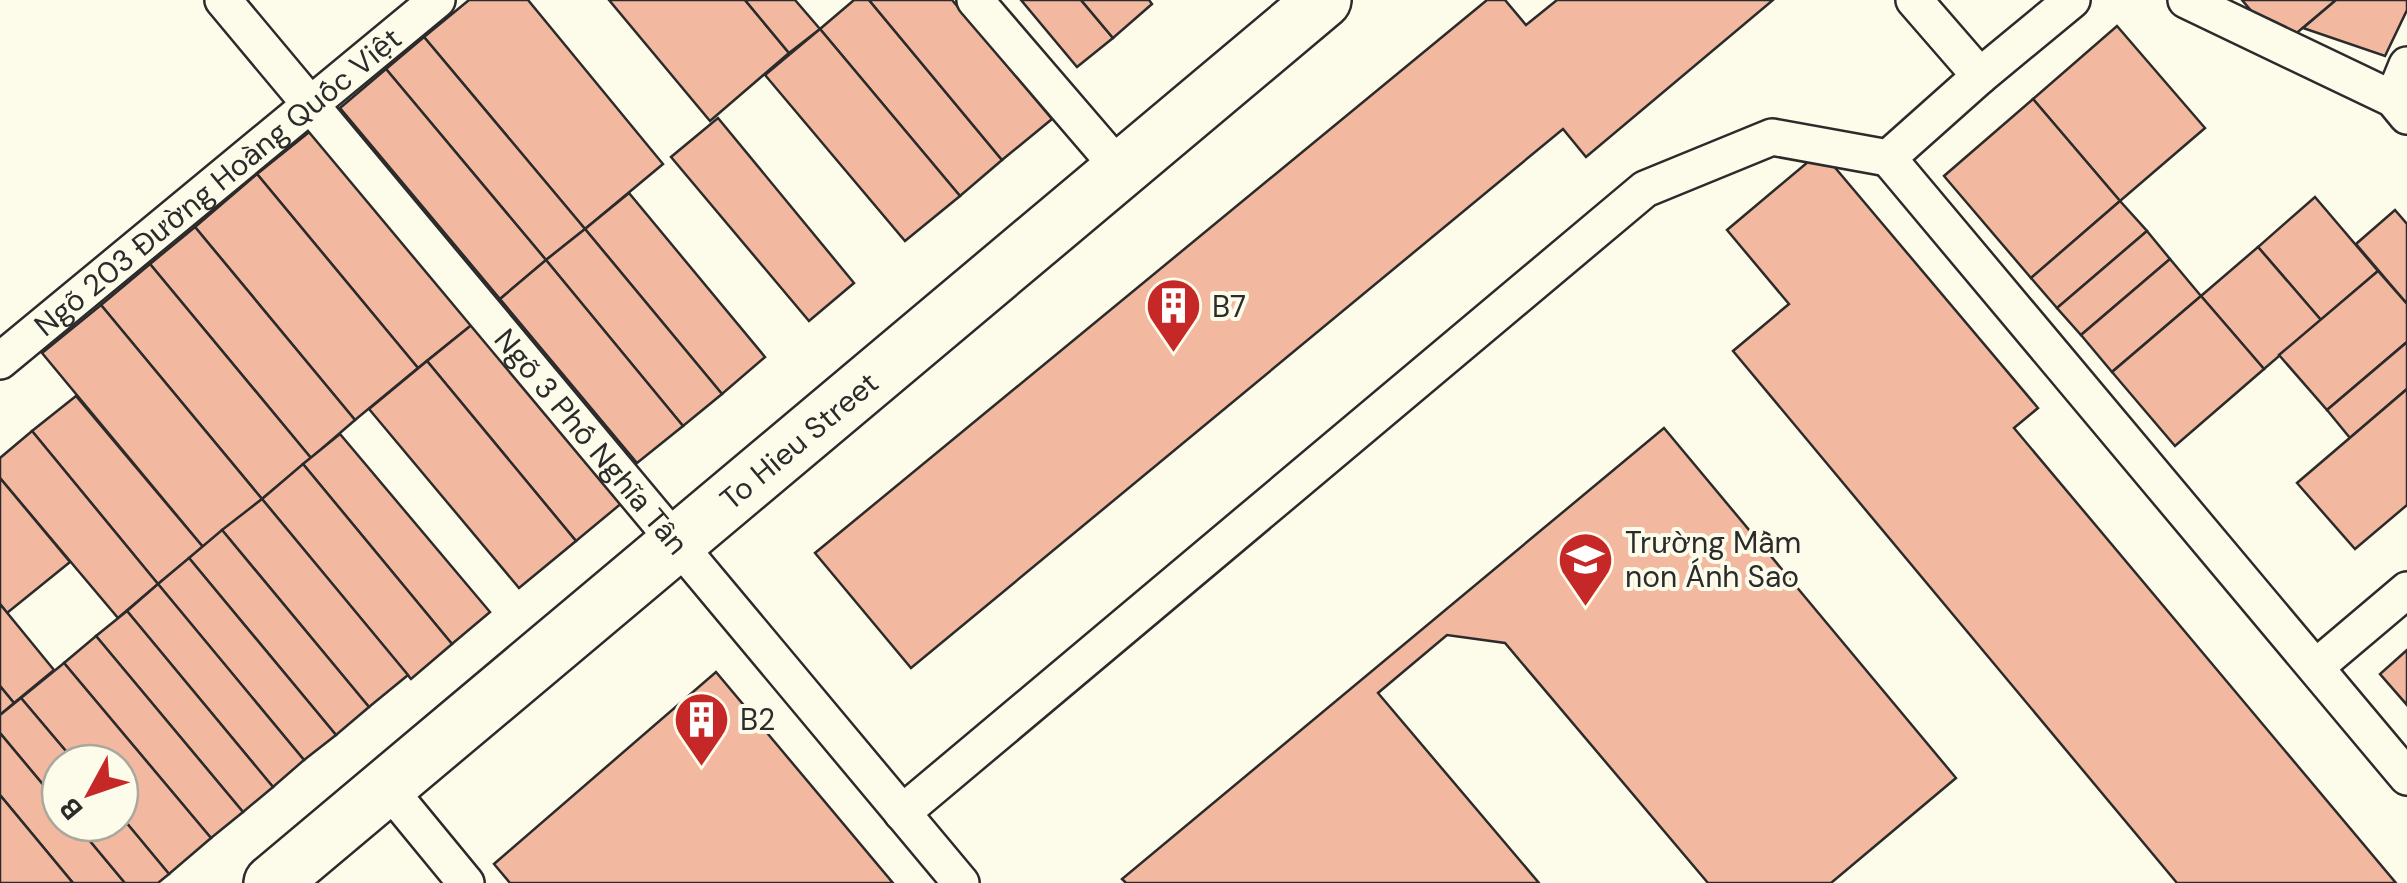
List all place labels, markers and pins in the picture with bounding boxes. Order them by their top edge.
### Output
building icon: B7 [1143,276,1203,355]
place label: B7 [1212,287,1246,326]
place label: Trường Mầm non Ánh Sao [1625,523,1801,596]
school or university icon: Trường Mầm non Ánh Sao [1556,529,1616,608]
building icon: B2 [671,689,731,768]
place label: B2 [740,700,775,739]

